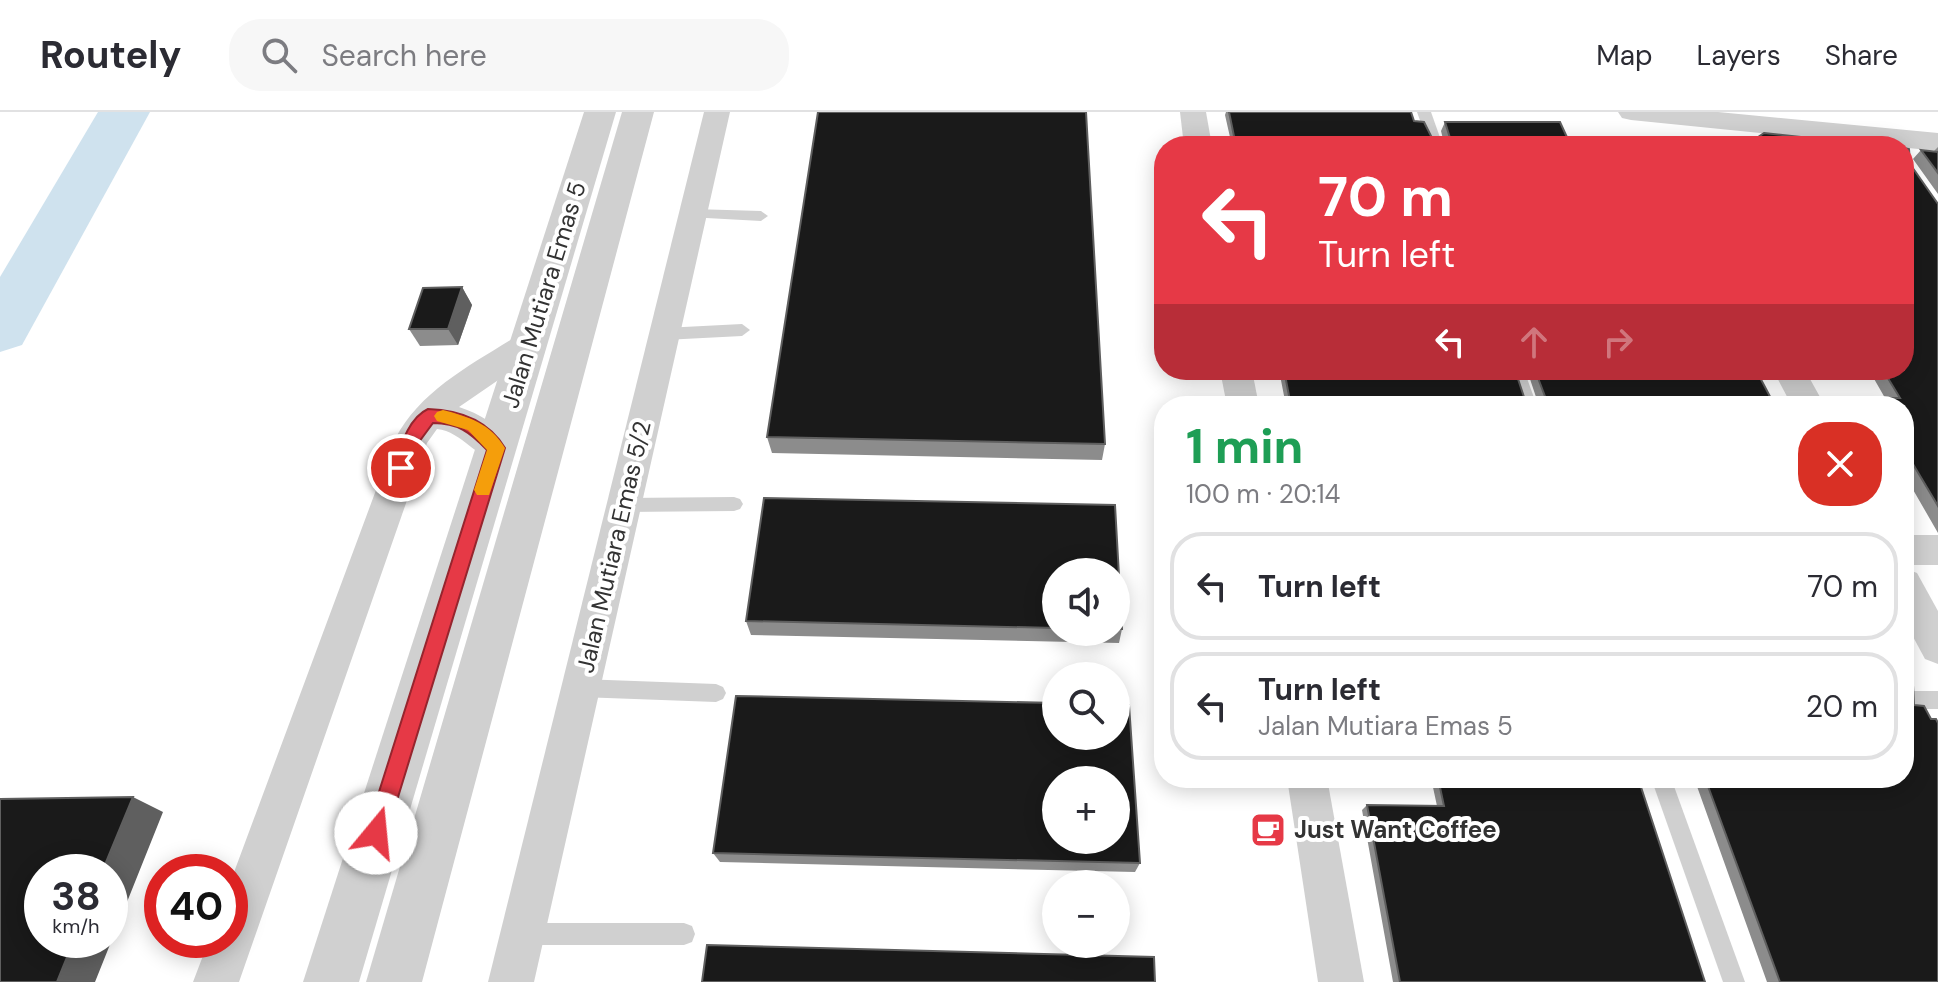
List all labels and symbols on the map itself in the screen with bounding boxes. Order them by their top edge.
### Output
street label: Jalan Mutiara Emas 5 [494,178,593,412]
street label: Jalan Mutiara Emas 5/2 [569,418,658,676]
pin [367,434,435,502]
position arrow [334,791,418,875]
cafe icon: Just Want Coffee [1249,811,1287,849]
place label: Just Want Coffee [1294,814,1497,845]
speed limit sign: 40 [144,854,248,958]

